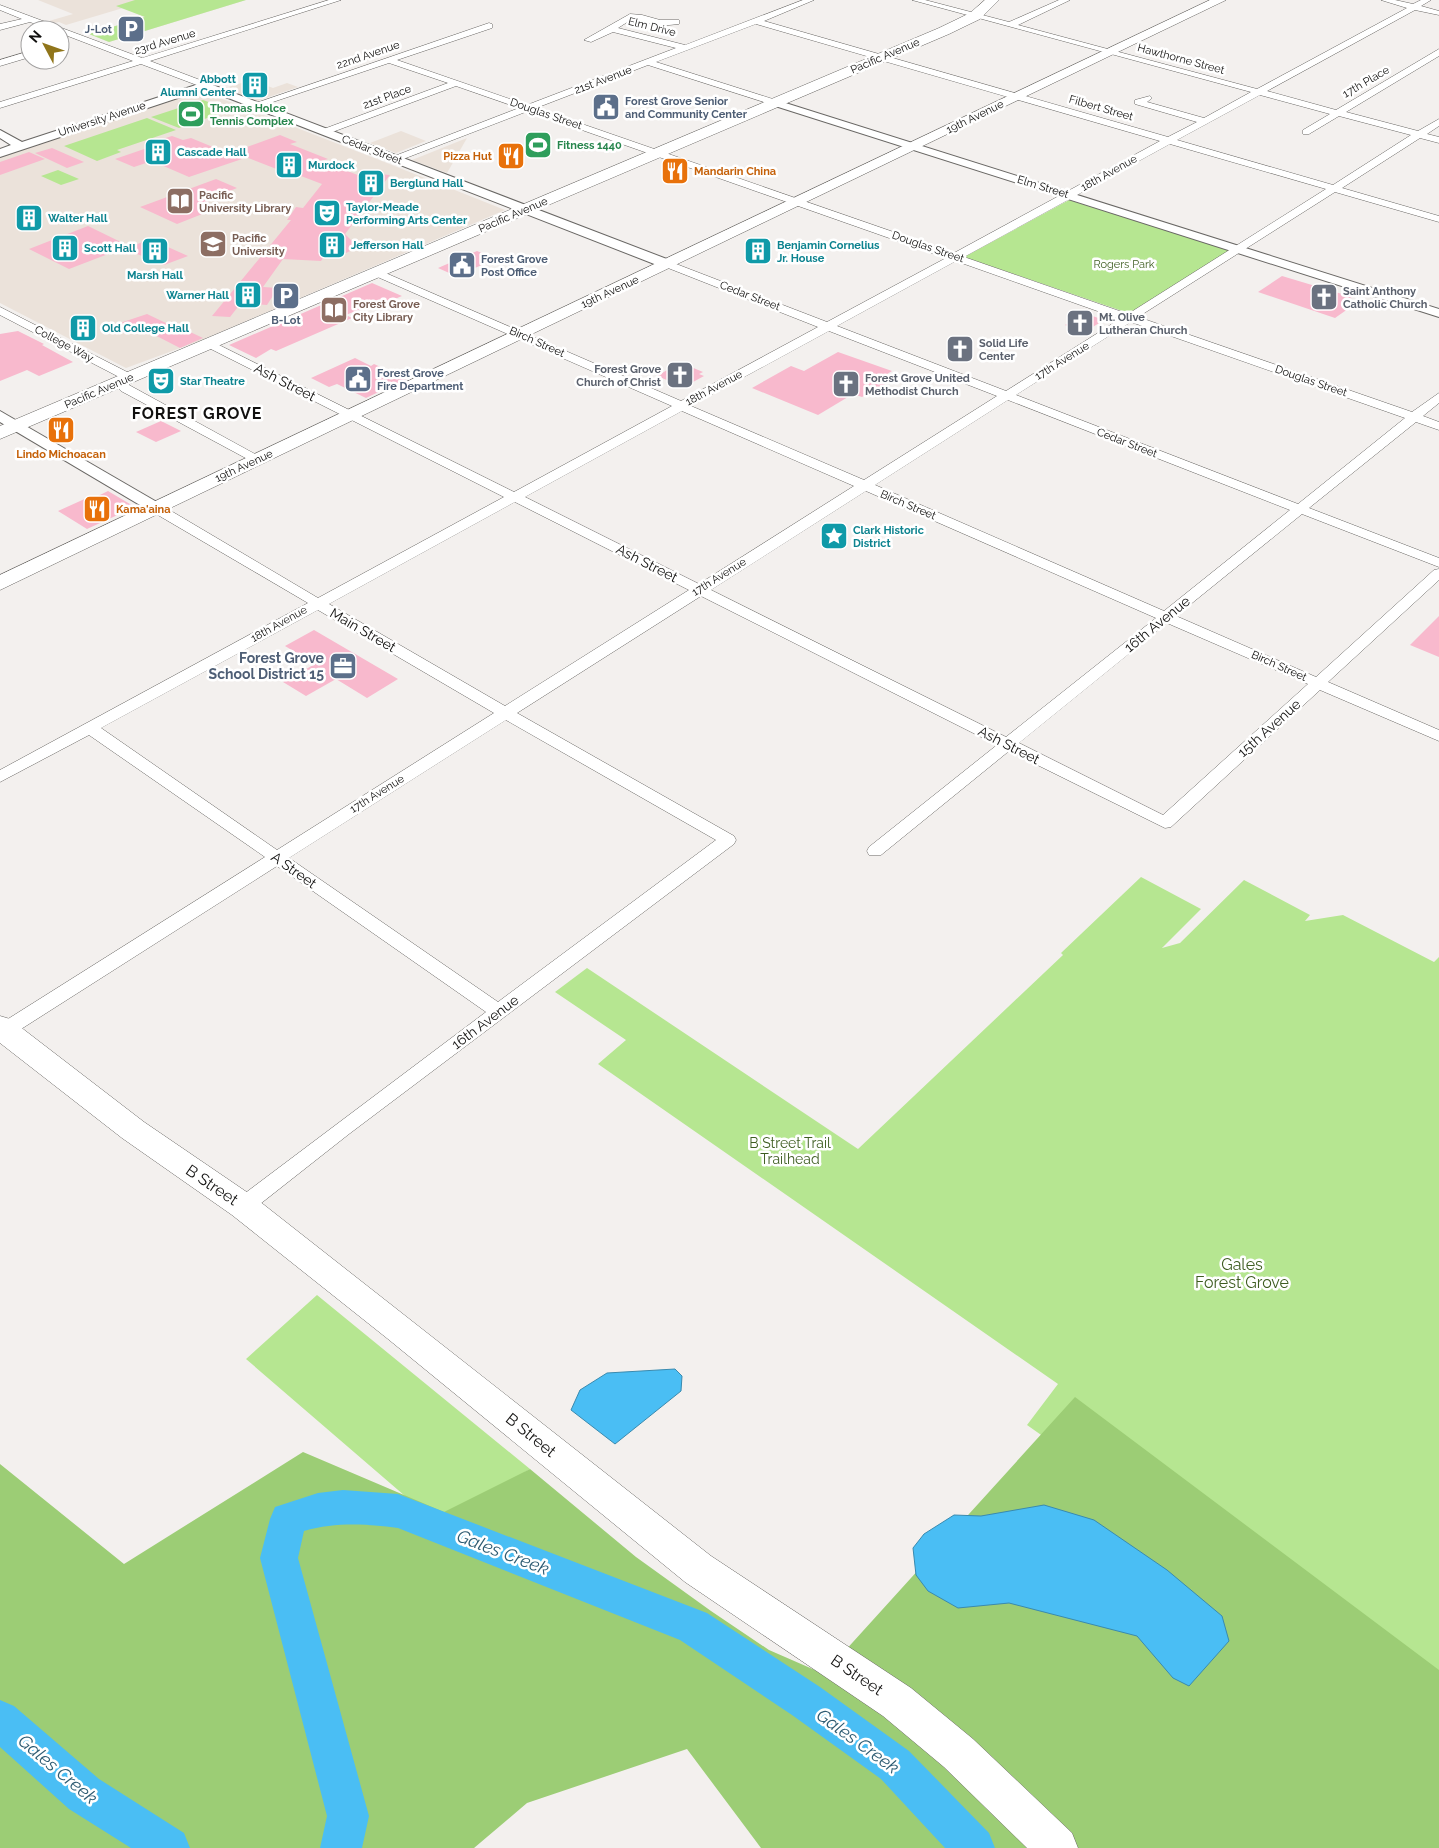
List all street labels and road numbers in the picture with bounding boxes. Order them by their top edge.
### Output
street label: Elm Drive [627,15,678,39]
street label: 23rd Avenue [133,26,198,57]
street label: Pacific Avenue [848,35,922,76]
street label: 22nd Avenue [335,38,402,72]
street label: Hawthorne Street [1136,41,1226,77]
street label: 21st Avenue [572,63,634,97]
street label: 17th Place [1340,63,1392,101]
street label: 21st Place [361,82,413,112]
street label: Filbert Street [1068,93,1135,123]
street label: Douglas Street [508,96,584,133]
street label: 19th Avenue [944,97,1006,137]
street label: University Avenue [57,99,148,139]
street label: Cedar Street [340,133,404,168]
street label: 18th Avenue [1079,152,1140,194]
street label: Elm Street [1016,173,1071,201]
street label: Pacific Avenue [476,194,550,235]
street label: Douglas Street [890,229,966,266]
street label: 19th Avenue [579,273,641,311]
street label: Cedar Street [718,279,782,314]
street label: College Way [32,323,96,365]
street label: Birch Street [507,324,567,360]
street label: 17th Avenue [1032,339,1092,383]
street label: Ash Street [252,360,319,404]
street label: Douglas Street [1273,363,1349,400]
street label: 18th Avenue [683,367,745,408]
street label: Pacific Avenue [62,370,136,411]
street label: Cedar Street [1095,426,1159,461]
street label: 19th Avenue [213,447,275,485]
street label: Birch Street [878,487,938,523]
street label: Ash Street [614,541,681,585]
street label: 17th Avenue [689,555,749,599]
street label: 16th Avenue [1121,593,1193,655]
street label: 18th Avenue [249,603,310,645]
street label: Main Street [327,605,399,655]
street label: Birch Street [1249,648,1309,684]
street label: 15th Avenue [1234,696,1304,760]
street label: Ash Street [976,723,1043,767]
street label: 17th Avenue [347,772,407,816]
street label: A Street [268,849,320,891]
street label: 16th Avenue [448,992,522,1052]
street label: B Street [182,1161,242,1210]
street label: B Street [502,1409,560,1461]
street label: B Street [827,1651,887,1700]

